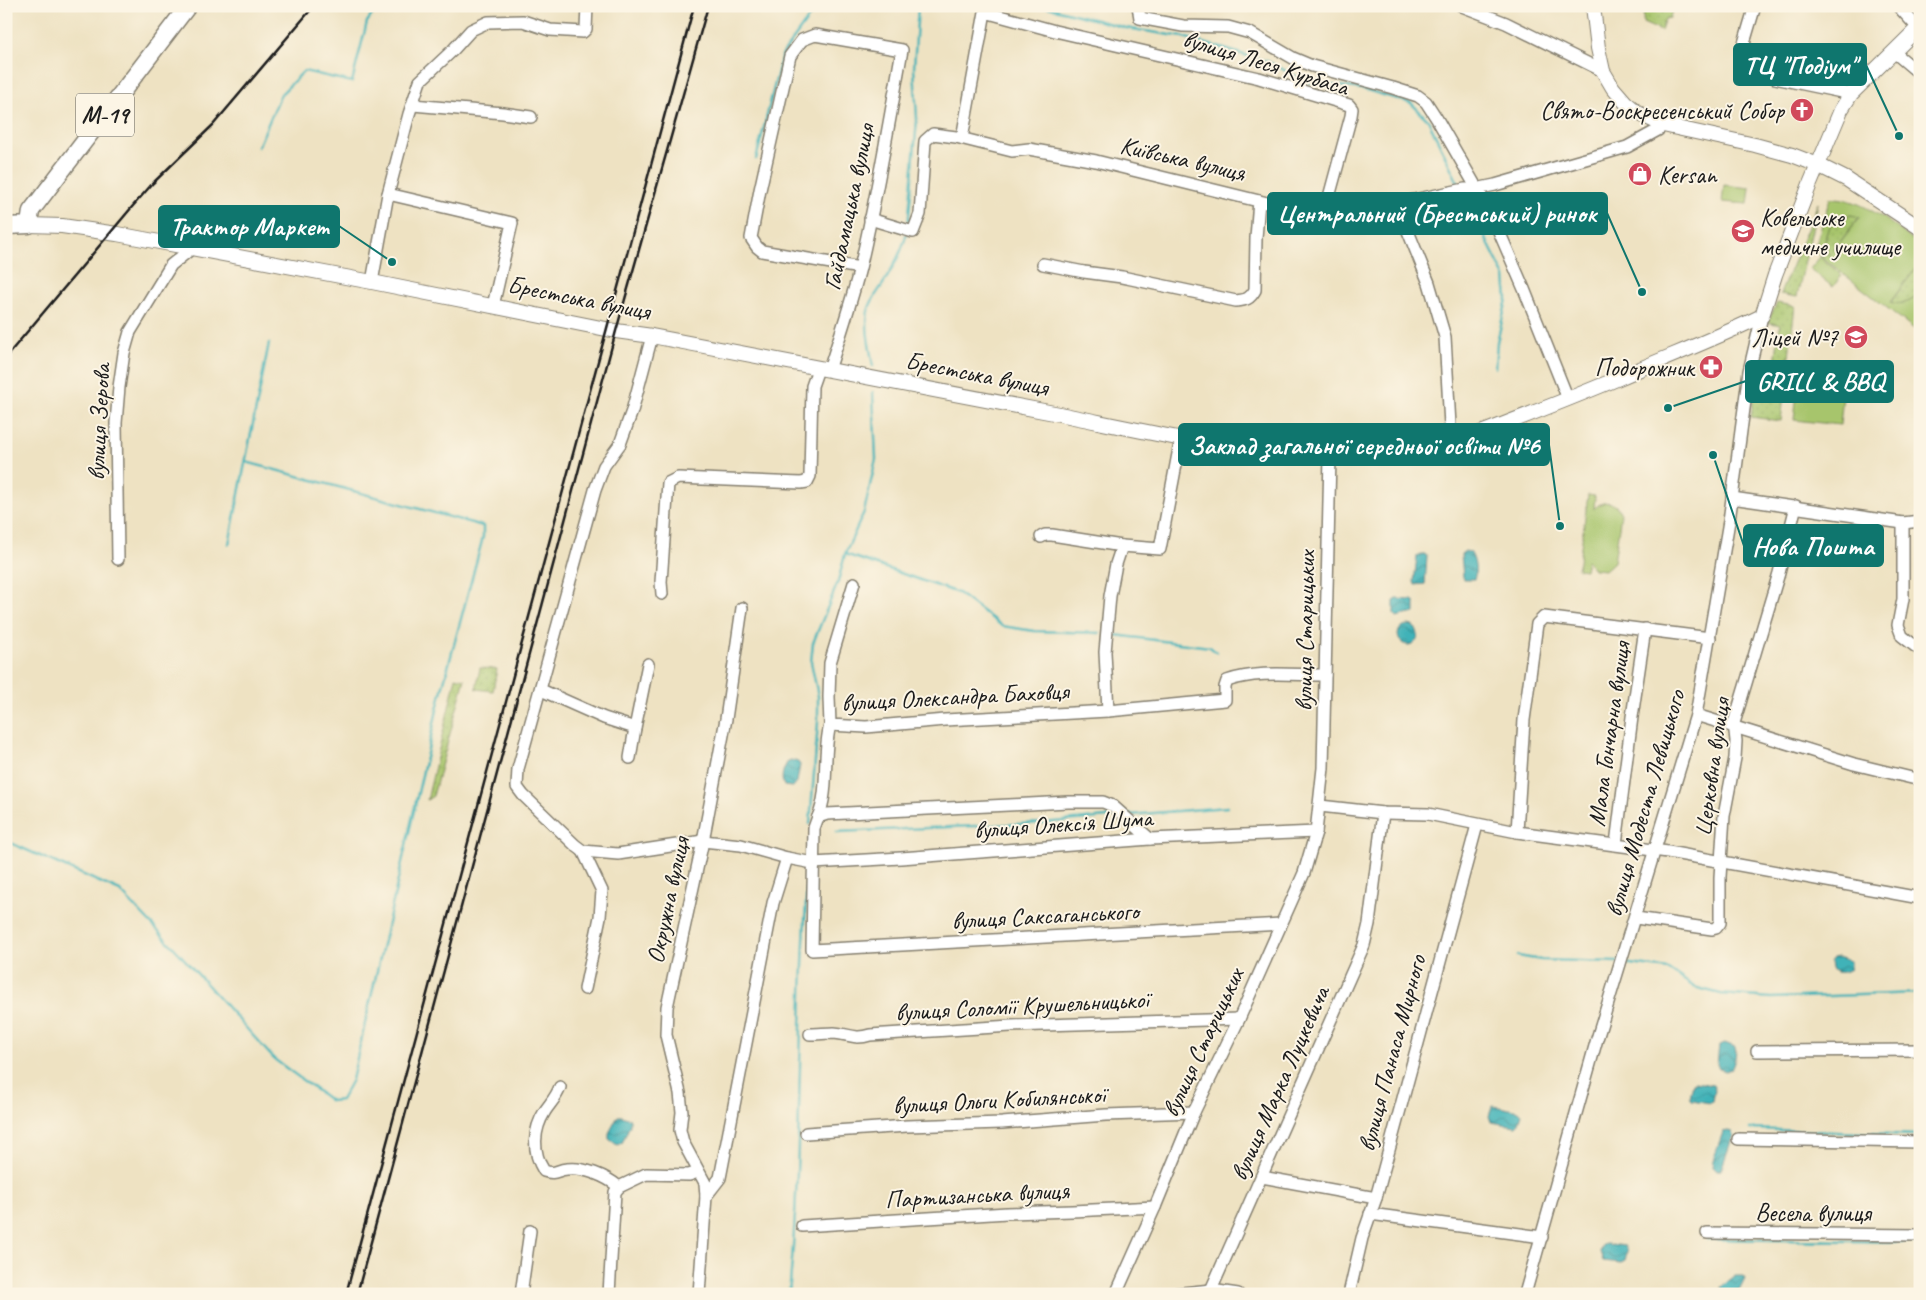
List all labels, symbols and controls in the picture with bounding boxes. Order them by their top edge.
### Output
street label: вулиця Леся Курбаса [1179,23,1354,104]
callout: ТЦ "Подіум" [1734,44,1866,85]
text: ТЦ "Подіум" [1744,49,1862,82]
road number: М-19 [76,94,134,136]
place label: Свято-Воскресенський Собор [1540,95,1786,127]
church icon: Свято-Воскресенський Собор [1789,97,1815,123]
street label: Гайдамацька вулиця [816,119,883,293]
street label: Київська вулиця [1117,129,1249,189]
place label: Kersan [1658,159,1718,191]
shop icon: Kersan [1627,161,1653,187]
callout: Центральний (Брестський) ринок [1268,193,1607,234]
text: Центральний (Брестський) ринок [1277,197,1599,230]
place label: Ковельське медичне училище [1760,202,1902,263]
callout: Трактор Маркет [159,206,339,247]
text: Трактор Маркет [170,210,330,243]
school or university icon: Ковельське медичне училище [1730,218,1756,244]
street label: Брестська вулиця [505,268,655,328]
place label: Ліцей №7 [1751,322,1840,354]
school or university icon: Ліцей №7 [1843,324,1869,350]
street label: Брестська вулиця [903,344,1053,404]
place label: Подорожник [1595,352,1696,384]
pharmacy icon: Подорожник [1698,354,1724,380]
street label: вулиця Зерова [80,360,118,481]
callout: GRILL & BBQ [1746,361,1893,402]
text: GRILL & BBQ [1757,365,1887,398]
callout: Заклад загальної середньої освіти №6 [1179,424,1549,465]
text: Заклад загальної середньої освіти №6 [1189,429,1541,462]
callout: Нова Пошта [1744,525,1883,566]
text: Нова Пошта [1752,530,1876,563]
street label: вулиця Старицьких [1288,548,1322,712]
street label: Мала Гончарна вулиця [1580,638,1638,828]
street label: вулиця Олександра Баховця [841,675,1072,719]
street label: вулиця Модеста Левицького [1597,685,1693,920]
street label: Церковна вулиця [1686,693,1738,838]
street label: вулиця Олексія Шума [973,802,1156,846]
street label: Окружна вулиця [639,832,697,966]
street label: вулиця Саксаганського [951,895,1143,937]
street label: вулиця Панаса Мирного [1350,951,1434,1155]
street label: вулиця Старицьких [1154,961,1252,1122]
street label: вулиця Марка Луцкевича [1223,979,1338,1185]
street label: вулиця Соломії Крушельницької [895,983,1154,1029]
street label: вулиця Ольги Кобилянської [892,1078,1110,1122]
street label: Партизанська вулиця [884,1174,1071,1216]
street label: Весела вулиця [1755,1197,1873,1229]

